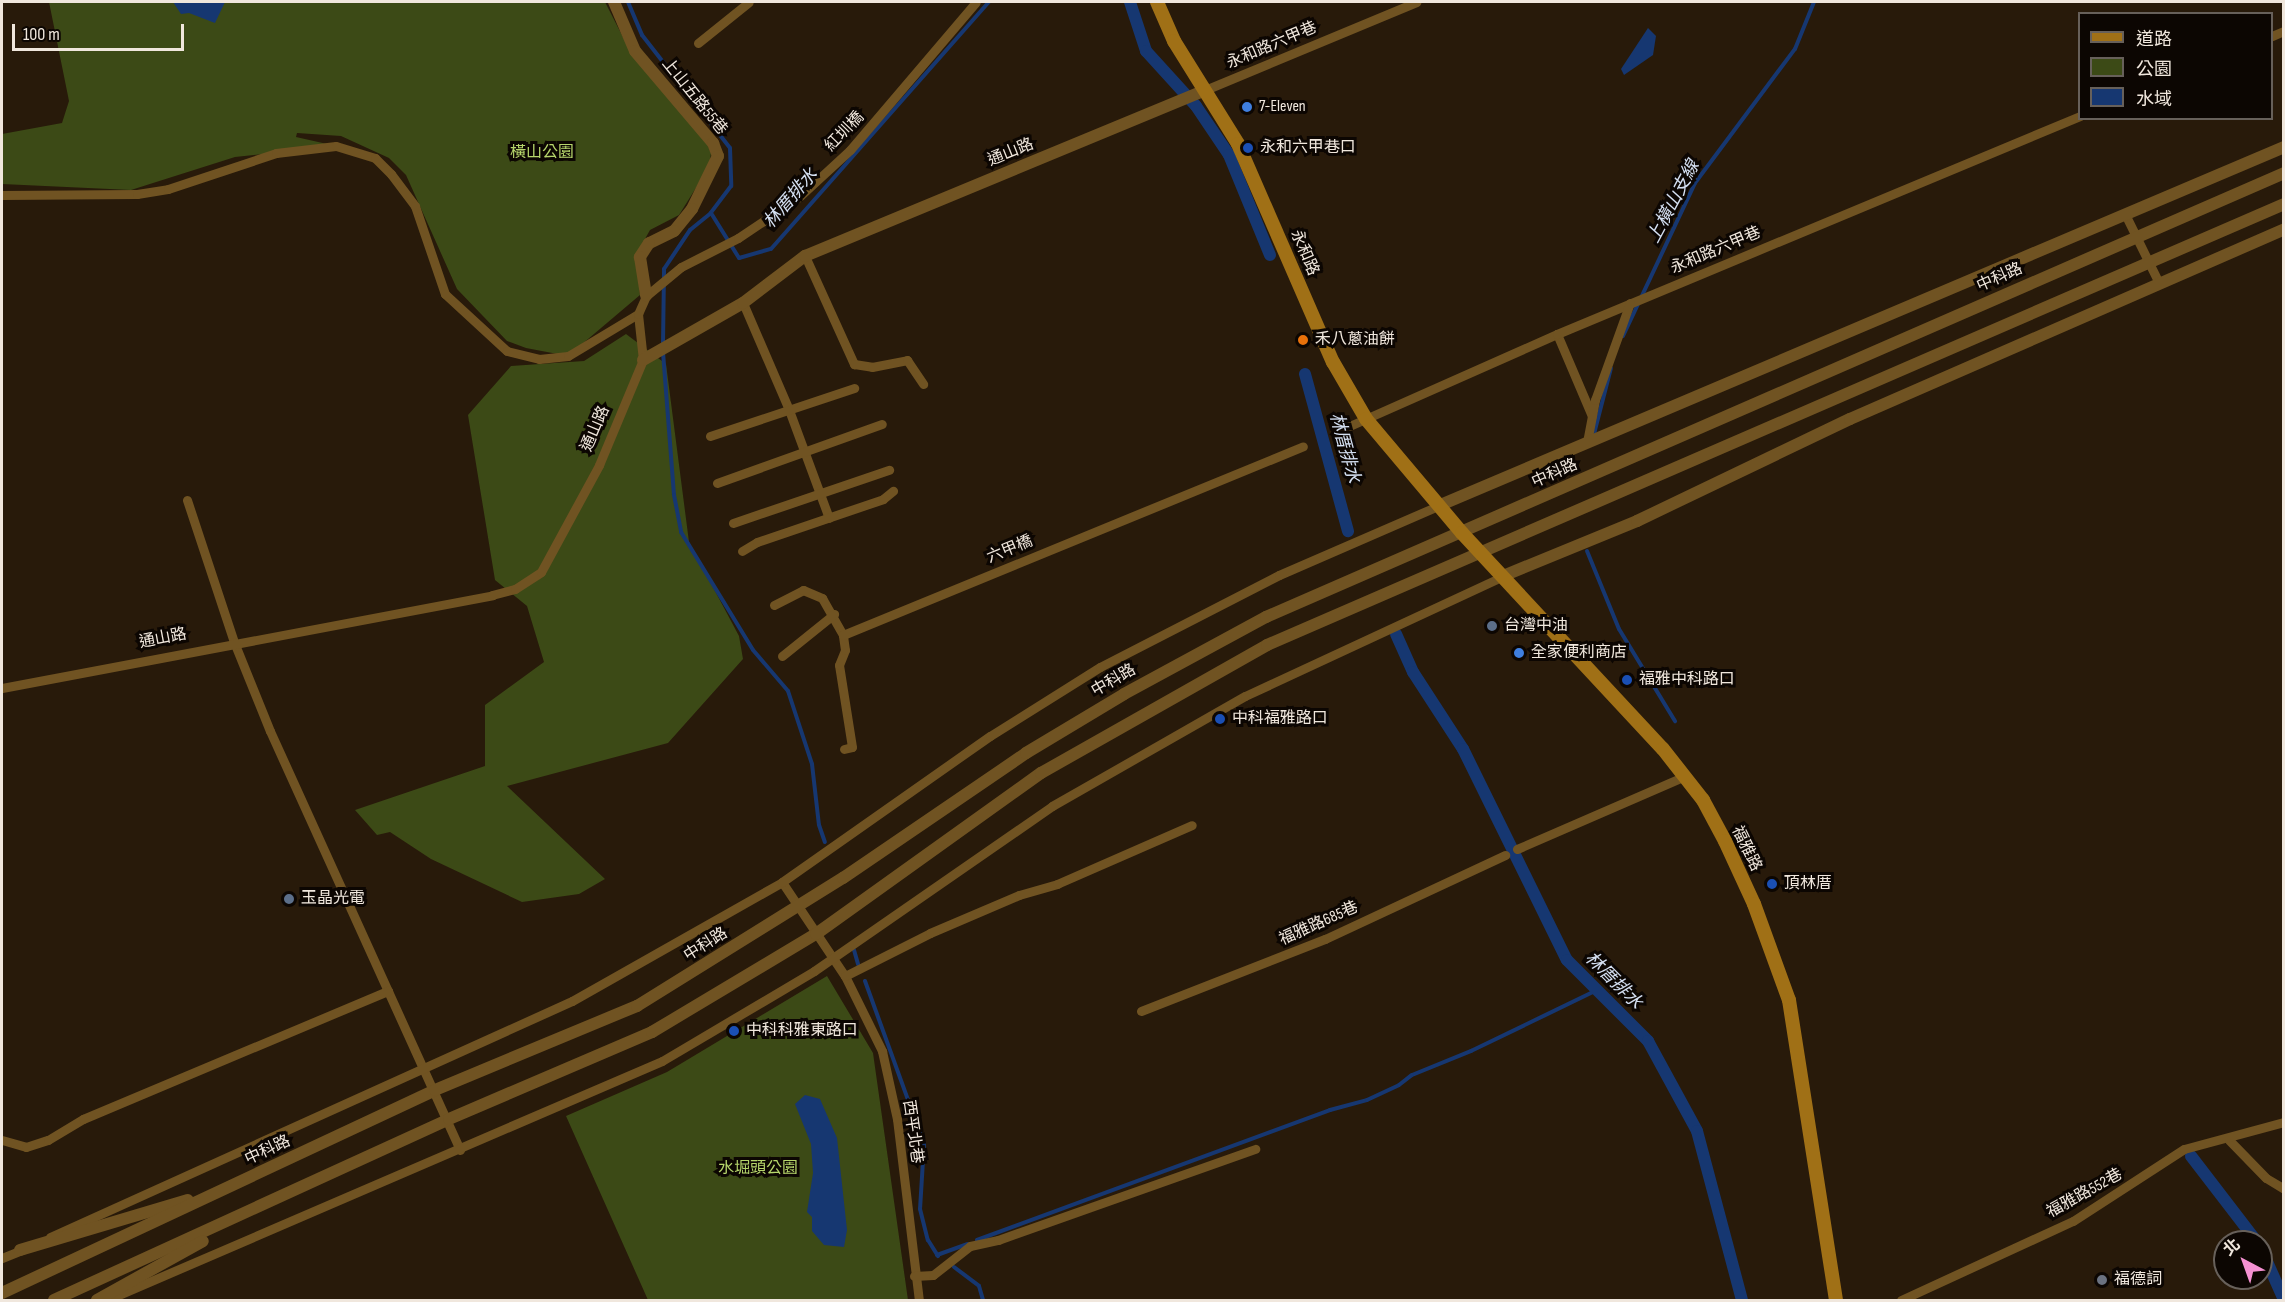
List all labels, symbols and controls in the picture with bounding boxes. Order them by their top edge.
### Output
scale bar [15,12,188,50]
legend [2078,12,2273,120]
street label: 永和路六甲巷 [1224,18,1320,74]
text: 100 m [23,24,60,45]
text: 道路 [2136,29,2172,50]
street label: 上山五路55巷 [657,55,731,139]
text: 公園 [2136,59,2172,80]
text: 水域 [2136,89,2172,110]
place label: 7-Eleven [1259,97,1306,117]
marker: 7-Eleven [1240,100,1254,114]
street label: 紅圳橋 [821,108,869,156]
street label: 通山路 [985,135,1037,171]
place label: 永和六甲巷口 [1260,138,1356,158]
marker: 永和六甲巷口 [1241,141,1255,155]
park label: 橫山公園 [510,143,574,163]
water label: 上橫山支線 [1643,157,1705,247]
water label: 林厝排水 [759,165,823,233]
street label: 永和路六甲巷 [1668,223,1764,279]
street label: 永和路 [1286,227,1322,279]
street label: 中科路 [1974,259,2026,297]
place label: 禾八蔥油餅 [1315,330,1395,350]
marker: 禾八蔥油餅 [1296,333,1310,347]
street label: 通山路 [578,403,614,455]
water label: 林厝排水 [1324,410,1364,486]
street label: 中科路 [1529,455,1581,493]
street label: 六甲橋 [984,532,1036,568]
place label: 台灣中油 [1504,616,1568,636]
marker: 台灣中油 [1485,619,1499,633]
street label: 通山路 [138,625,188,653]
place label: 全家便利商店 [1531,643,1627,663]
marker: 全家便利商店 [1512,646,1526,660]
street label: 中科路 [1088,661,1140,701]
place label: 福雅中科路口 [1639,670,1735,690]
marker: 福雅中科路口 [1620,673,1634,687]
place label: 中科福雅路口 [1232,709,1328,729]
marker: 中科福雅路口 [1213,712,1227,726]
street label: 福雅路 [1727,823,1765,875]
place label: 頂林厝 [1784,874,1832,894]
marker: 頂林厝 [1765,877,1779,891]
place label: 玉晶光電 [301,889,365,909]
marker: 玉晶光電 [282,892,296,906]
street label: 福雅路685巷 [1277,898,1361,950]
street label: 中科路 [681,924,731,966]
water label: 林厝排水 [1580,948,1646,1014]
place label: 中科科雅東路口 [746,1021,858,1041]
marker: 中科科雅東路口 [727,1024,741,1038]
street label: 西平北巷 [898,1099,926,1165]
street label: 中科路 [242,1132,294,1170]
park label: 水堀頭公園 [718,1159,798,1179]
street label: 福雅路552巷 [2044,1165,2126,1223]
north arrow [2213,1230,2273,1290]
text: 北 [2220,1235,2244,1260]
place label: 福德詞 [2114,1270,2162,1290]
marker: 福德詞 [2095,1273,2109,1287]

